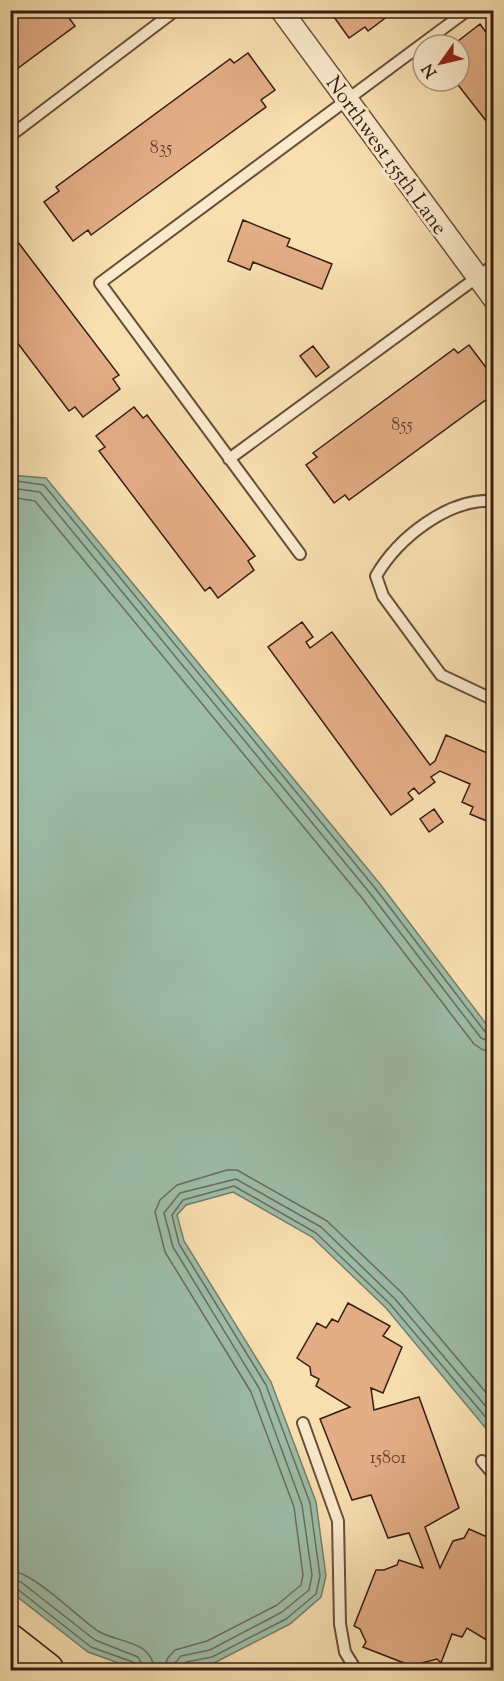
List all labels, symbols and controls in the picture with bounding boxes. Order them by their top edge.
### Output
north arrow [411,33,471,93]
street label: Northwest 155th Lane [321,71,453,239]
house number: 835 [150,136,172,162]
house number: 855 [391,413,413,439]
house number: 15801 [370,1446,406,1472]

